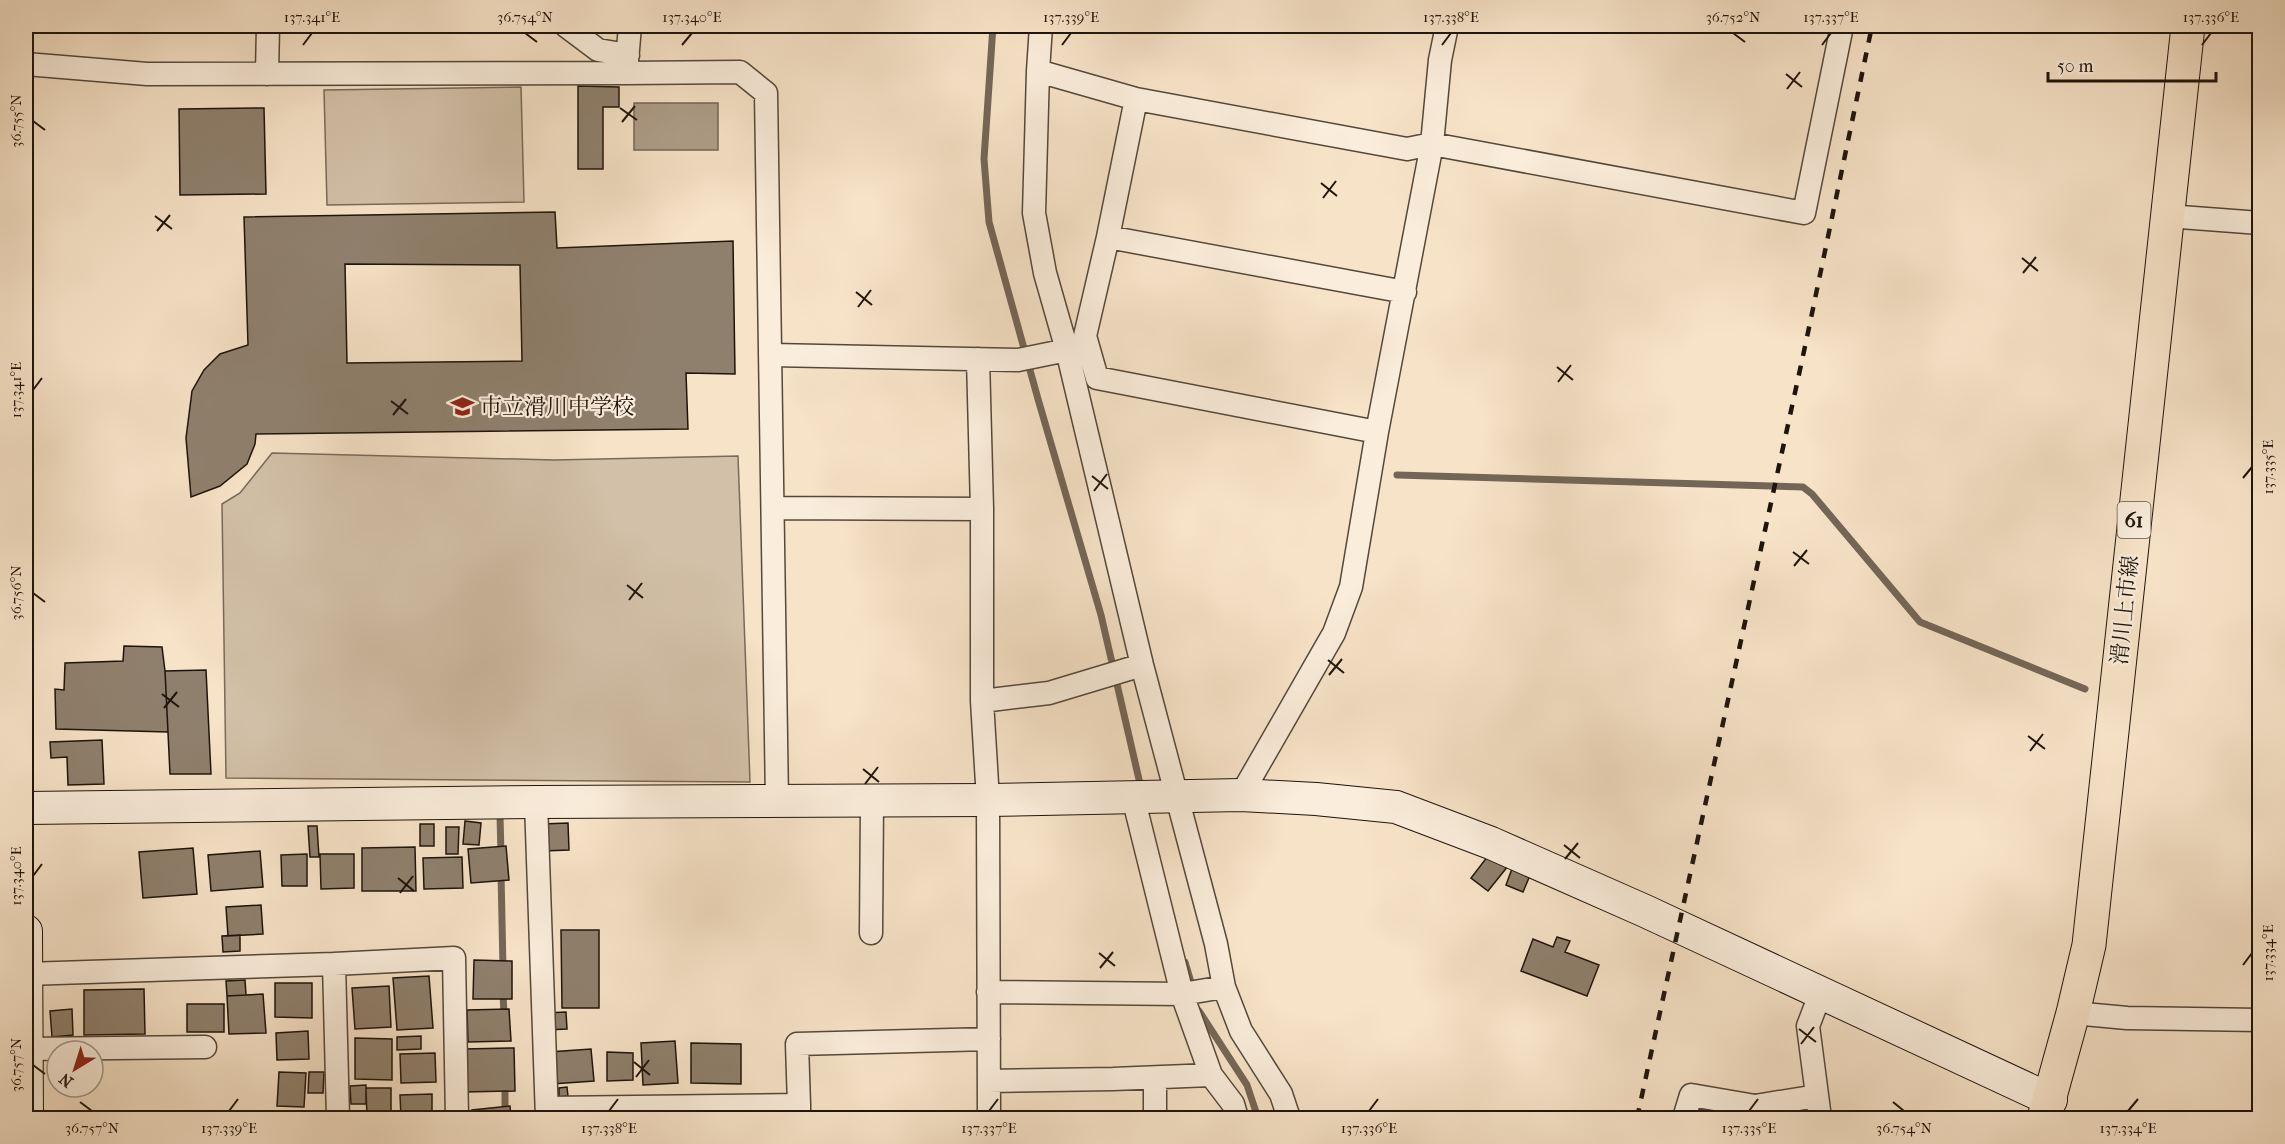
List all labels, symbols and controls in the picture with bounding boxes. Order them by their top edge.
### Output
text: 137.341°E [284,8,340,26]
text: 36.754°N [497,8,553,26]
text: 137.340°E [662,8,722,26]
text: 137.339°E [1043,8,1099,26]
text: 137.338°E [1423,8,1479,26]
text: 36.752°N [1706,8,1761,26]
text: 137.337°E [1803,8,1859,26]
text: 137.336°E [2183,8,2239,26]
scale bar [2048,45,2216,83]
text: 50 m [2057,56,2094,77]
text: 36.755°N [7,94,25,148]
text: 137.341°E [7,362,25,418]
school or university icon: 市立滑川中学校 [449,394,475,420]
place label: 市立滑川中学校 [480,394,634,420]
text: 137.335°E [2259,440,2277,494]
road number: 61 [2118,502,2150,538]
street label: 滑川上市線 [2106,554,2144,666]
text: 36.756°N [7,565,25,621]
text: 137.340°E [7,846,25,906]
text: 137.334°E [2259,924,2277,982]
text: 36.757°N [7,1037,25,1092]
north arrow [45,1039,105,1099]
text: N [55,1069,77,1092]
text: 36.757°N [65,1119,120,1137]
text: 137.339°E [201,1119,257,1137]
text: 137.338°E [581,1119,637,1137]
text: 137.337°E [961,1119,1017,1137]
text: 137.336°E [1341,1119,1397,1137]
text: 137.335°E [1722,1119,1776,1137]
text: 36.754°N [1876,1119,1932,1137]
text: 137.334°E [2099,1119,2157,1137]

